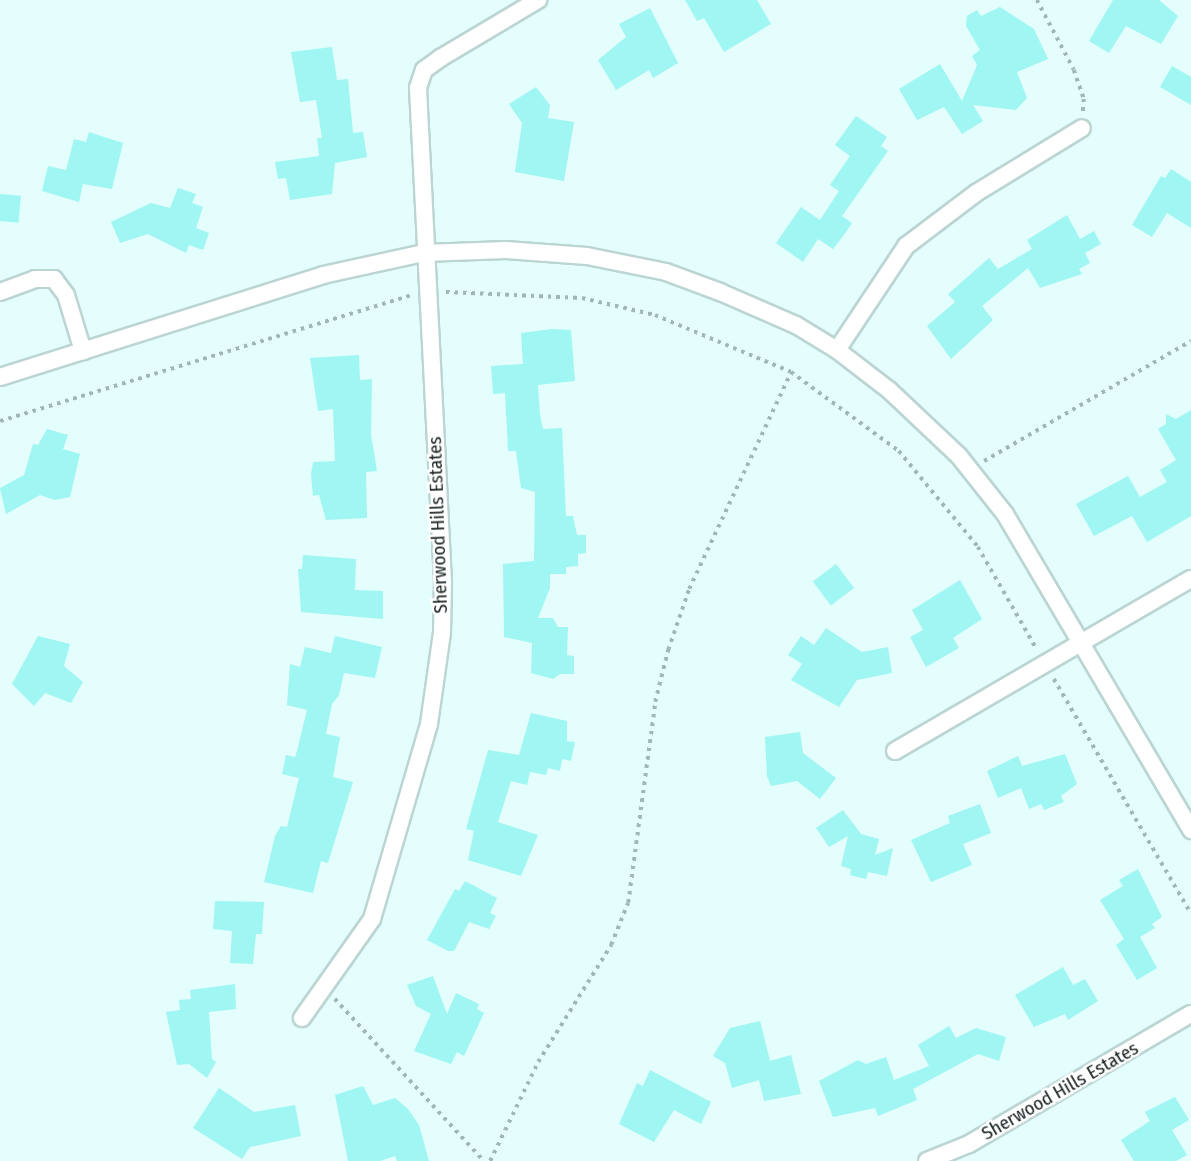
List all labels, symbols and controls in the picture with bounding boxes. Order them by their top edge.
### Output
street label: Sherwood Hills Estates [424,436,452,614]
street label: Sherwood Hills Estates [978,1037,1142,1145]

